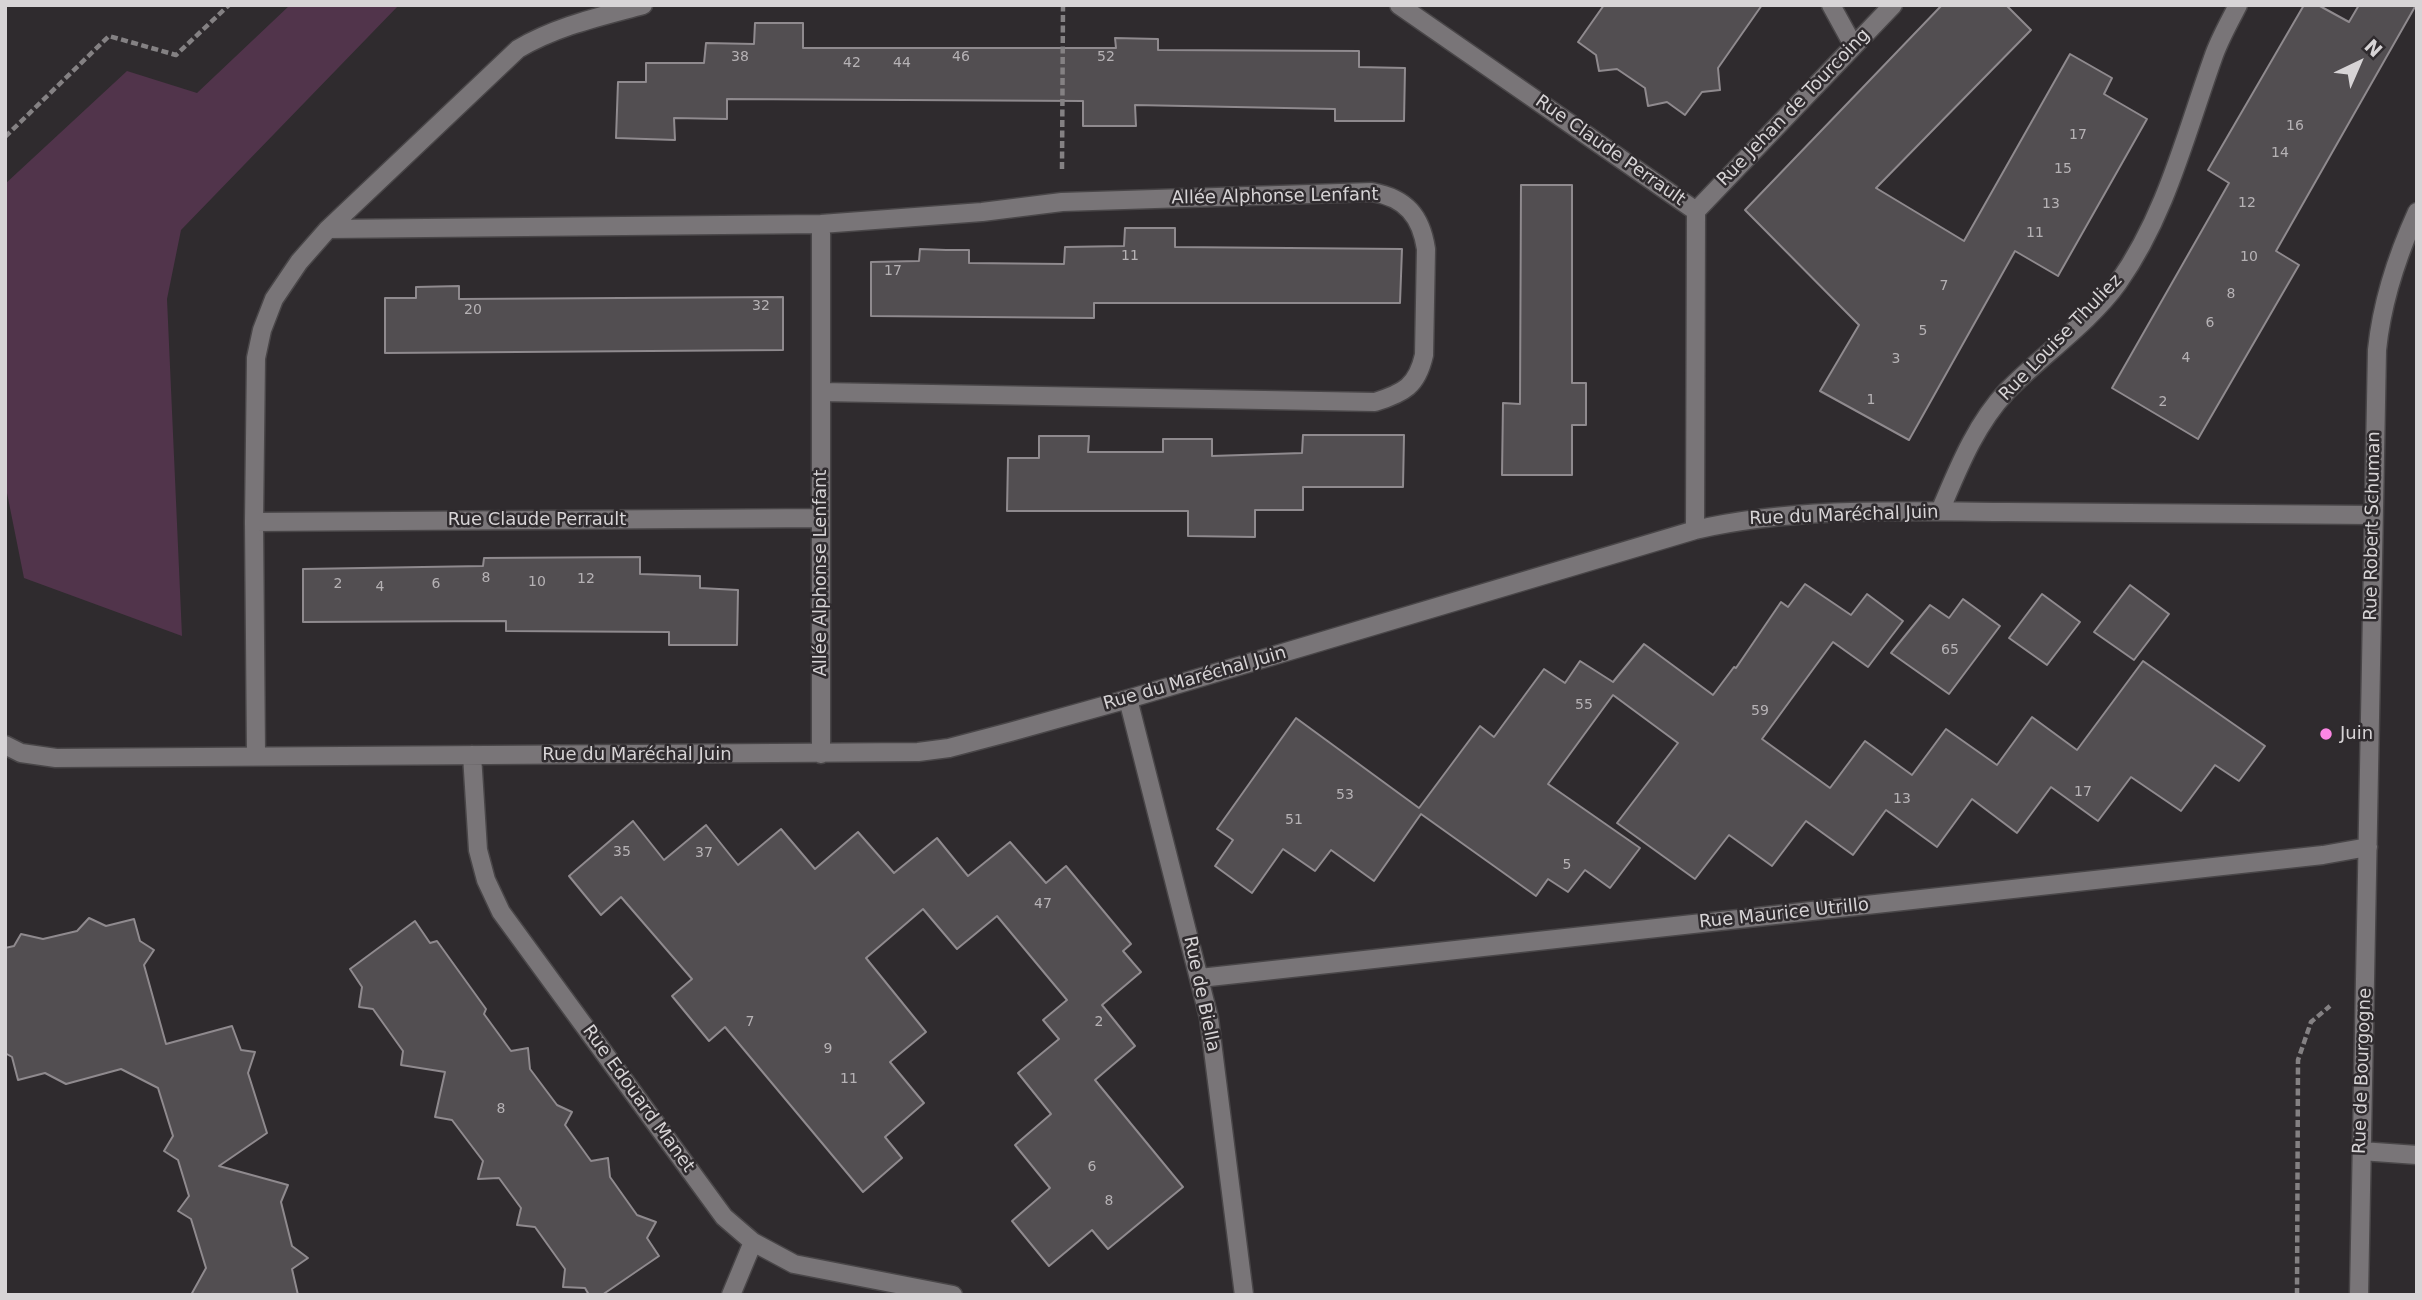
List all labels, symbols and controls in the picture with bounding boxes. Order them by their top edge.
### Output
street label: Rue Jehan de Tourcoing [1713,25,1875,191]
north arrow [2324,28,2394,98]
text: N [2360,34,2387,61]
house number: 38 [731,49,749,65]
house number: 46 [952,49,970,65]
house number: 52 [1097,49,1115,65]
house number: 42 [843,55,861,71]
house number: 44 [893,55,911,71]
street label: Rue Claude Perrault [1531,91,1689,211]
house number: 16 [2286,118,2304,134]
house number: 17 [2069,127,2087,143]
house number: 14 [2271,145,2289,161]
house number: 15 [2054,161,2072,177]
street label: Allée Alphonse Lenfant [1171,184,1379,210]
house number: 12 [2238,195,2256,211]
house number: 13 [2042,196,2060,212]
house number: 11 [2026,225,2044,241]
house number: 11 [1121,248,1139,264]
house number: 10 [2240,249,2258,265]
house number: 17 [884,263,902,279]
street label: Rue Louise Thuliez [1995,270,2127,406]
house number: 7 [1940,278,1948,294]
house number: 8 [2227,286,2235,302]
house number: 32 [752,298,770,314]
house number: 20 [464,302,482,318]
house number: 6 [2206,315,2214,331]
house number: 5 [1919,323,1927,339]
house number: 4 [2182,350,2190,366]
house number: 3 [1892,351,1900,367]
house number: 1 [1867,392,1875,408]
house number: 2 [2159,394,2167,410]
street label: Rue Robert Schuman [2361,431,2385,621]
street label: Allée Alphonse Lenfant [810,470,832,676]
street label: Rue du Maréchal Juin [1749,502,1939,530]
street label: Rue Claude Perrault [448,509,626,531]
house number: 8 [482,570,490,586]
house number: 12 [577,571,595,587]
house number: 10 [528,574,546,590]
house number: 2 [334,576,342,592]
house number: 6 [432,576,440,592]
house number: 4 [376,579,384,595]
house number: 65 [1941,642,1959,658]
street label: Rue du Maréchal Juin [1101,643,1289,715]
house number: 55 [1575,697,1593,713]
house number: 59 [1751,703,1769,719]
place label: Juin [2340,723,2373,745]
marker: Juin [2318,726,2334,742]
street label: Rue du Maréchal Juin [542,744,732,766]
house number: 17 [2074,784,2092,800]
house number: 53 [1336,787,1354,803]
house number: 13 [1893,791,1911,807]
house number: 51 [1285,812,1303,828]
house number: 35 [613,844,631,860]
house number: 37 [695,845,713,861]
house number: 5 [1563,857,1571,873]
street label: Rue Maurice Utrillo [1698,894,1870,934]
house number: 47 [1034,896,1052,912]
street label: Rue de Biella [1178,934,1224,1054]
street label: Rue de Bourgogne [2349,988,2377,1154]
house number: 7 [746,1014,754,1030]
house number: 2 [1095,1014,1103,1030]
street label: Rue Edouard Manet [577,1021,699,1177]
house number: 9 [824,1041,832,1057]
house number: 11 [840,1071,858,1087]
house number: 8 [497,1101,505,1117]
house number: 6 [1088,1159,1096,1175]
house number: 8 [1105,1193,1113,1209]

